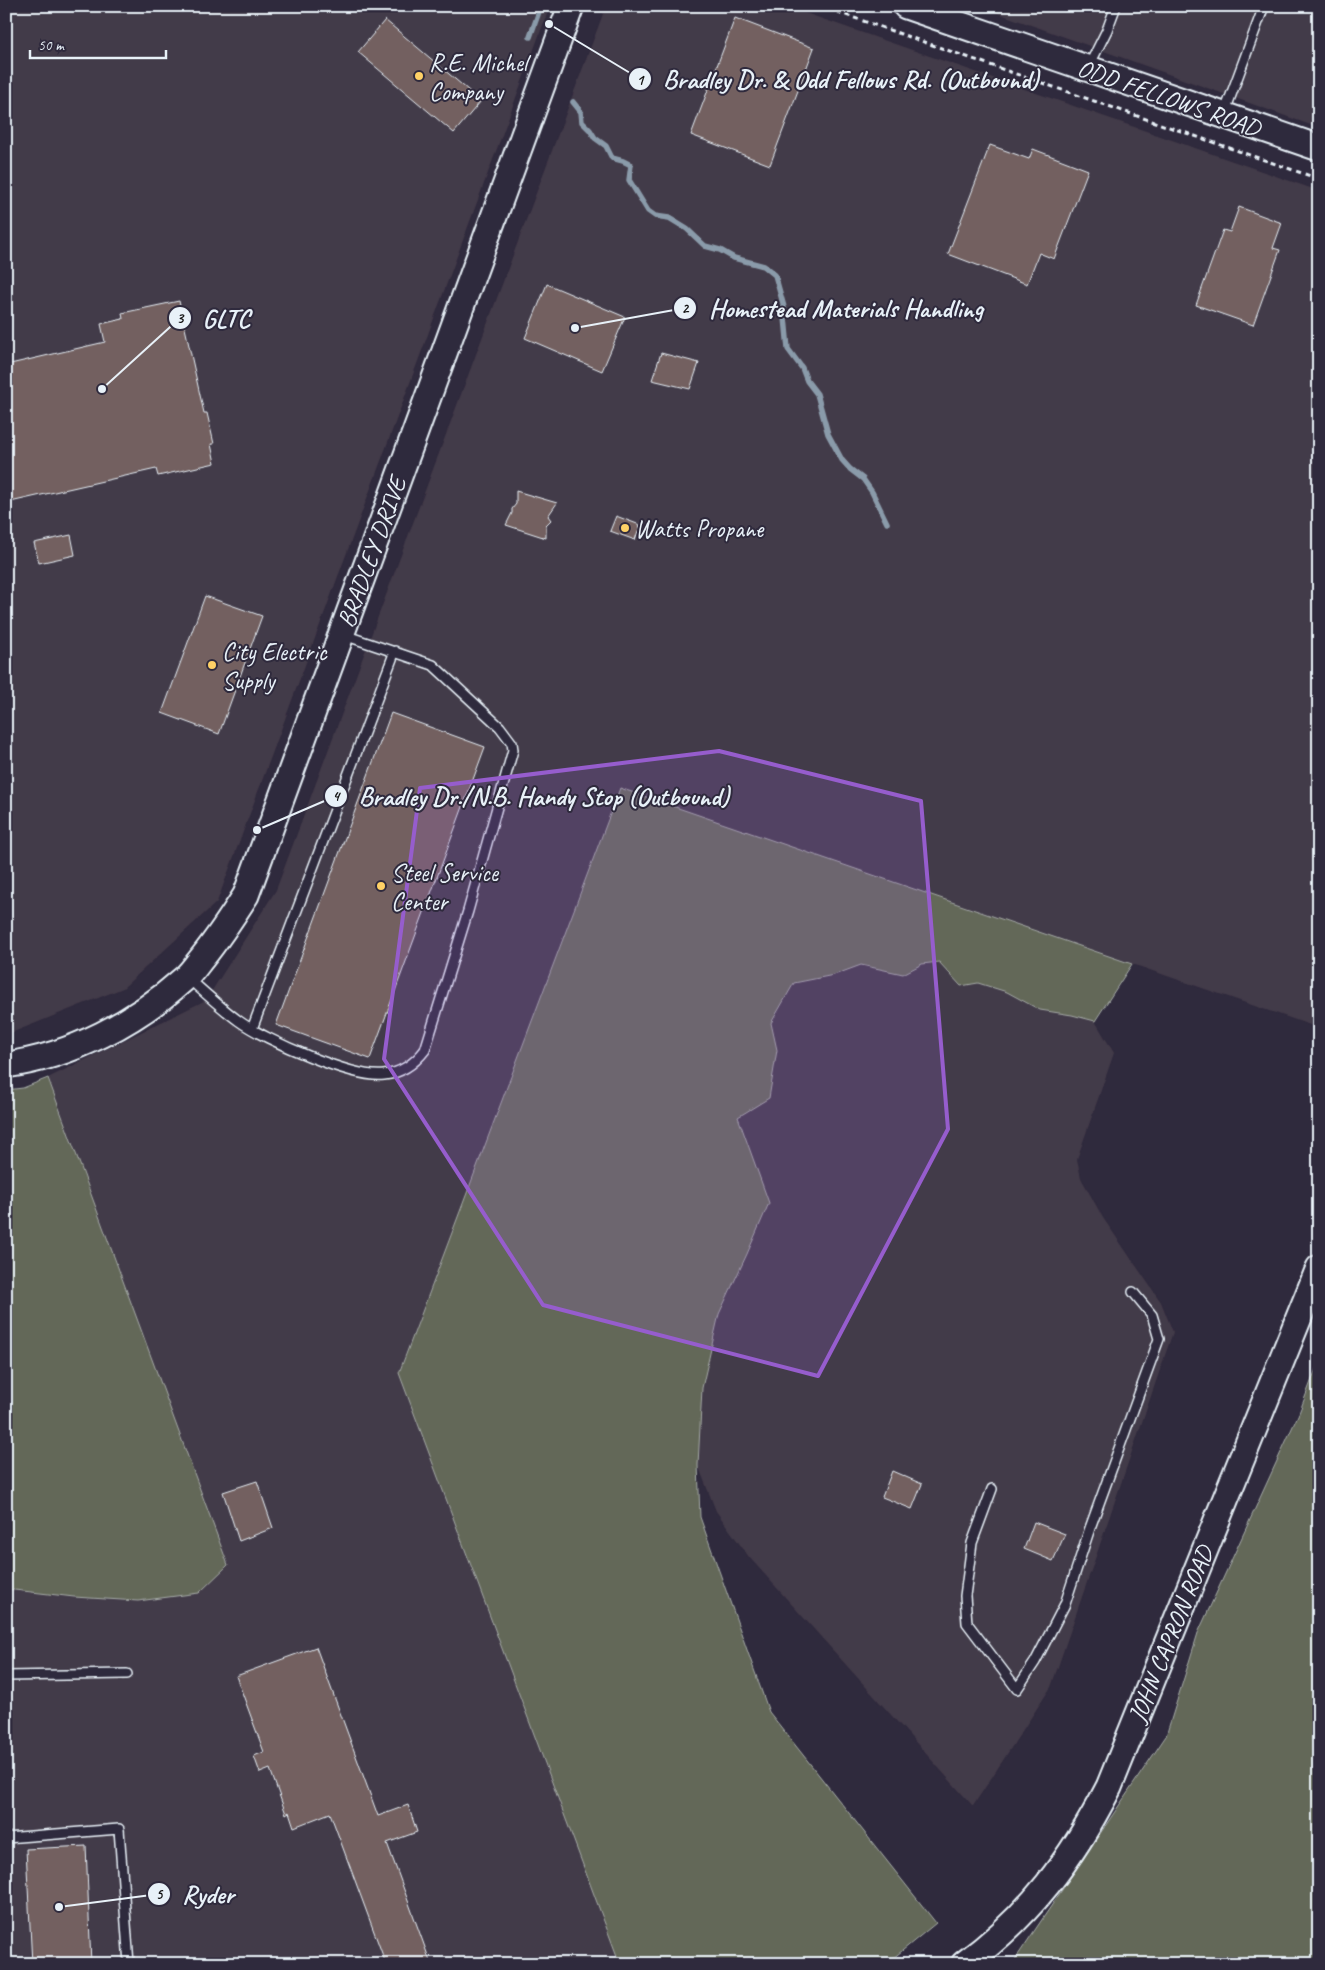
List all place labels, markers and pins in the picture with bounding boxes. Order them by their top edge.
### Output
place label: R.E. Michel Company [429,47,532,108]
callout: Bradley Dr. & Odd Fellows Rd. (Outbound) [628,59,1049,100]
marker: R.E. Michel Company [413,70,425,82]
callout: Homestead Materials Handling [673,287,994,328]
callout: GLTC [167,298,260,339]
place label: Watts Propane [635,513,765,545]
marker: Watts Propane [619,522,631,534]
place label: City Electric Supply [222,636,328,697]
marker: City Electric Supply [206,659,218,671]
callout: Bradley Dr./N.B. Handy Stop (Outbound) [323,775,739,816]
place label: Steel Service Center [391,857,500,918]
marker: Steel Service Center [375,880,387,892]
callout: Ryder [147,1873,243,1914]

